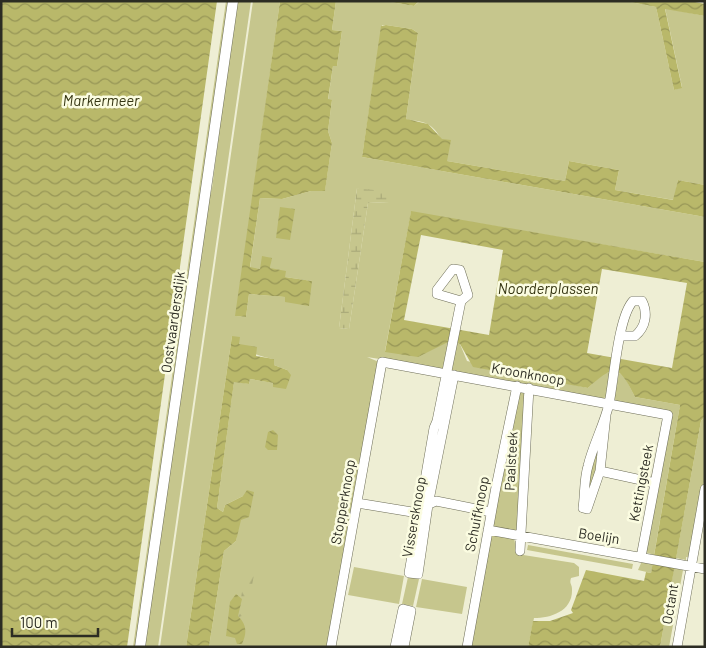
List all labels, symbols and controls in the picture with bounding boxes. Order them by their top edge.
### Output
water label: Markermeer [63,91,140,109]
street label: Oostvaardersdijk [157,270,188,374]
water label: Noorderplassen [498,279,598,297]
street label: Kroonknoop [490,359,566,388]
street label: Paalsteek [500,431,521,491]
street label: Kettingsteek [625,443,656,523]
street label: Stopperknoop [327,458,358,546]
street label: Vissersknoop [398,475,429,559]
street label: Schuifknoop [461,475,492,553]
street label: Boelijn [577,524,621,547]
street label: Octant [658,582,681,626]
scale bar [12,606,99,638]
text: 100 m [20,613,58,631]

